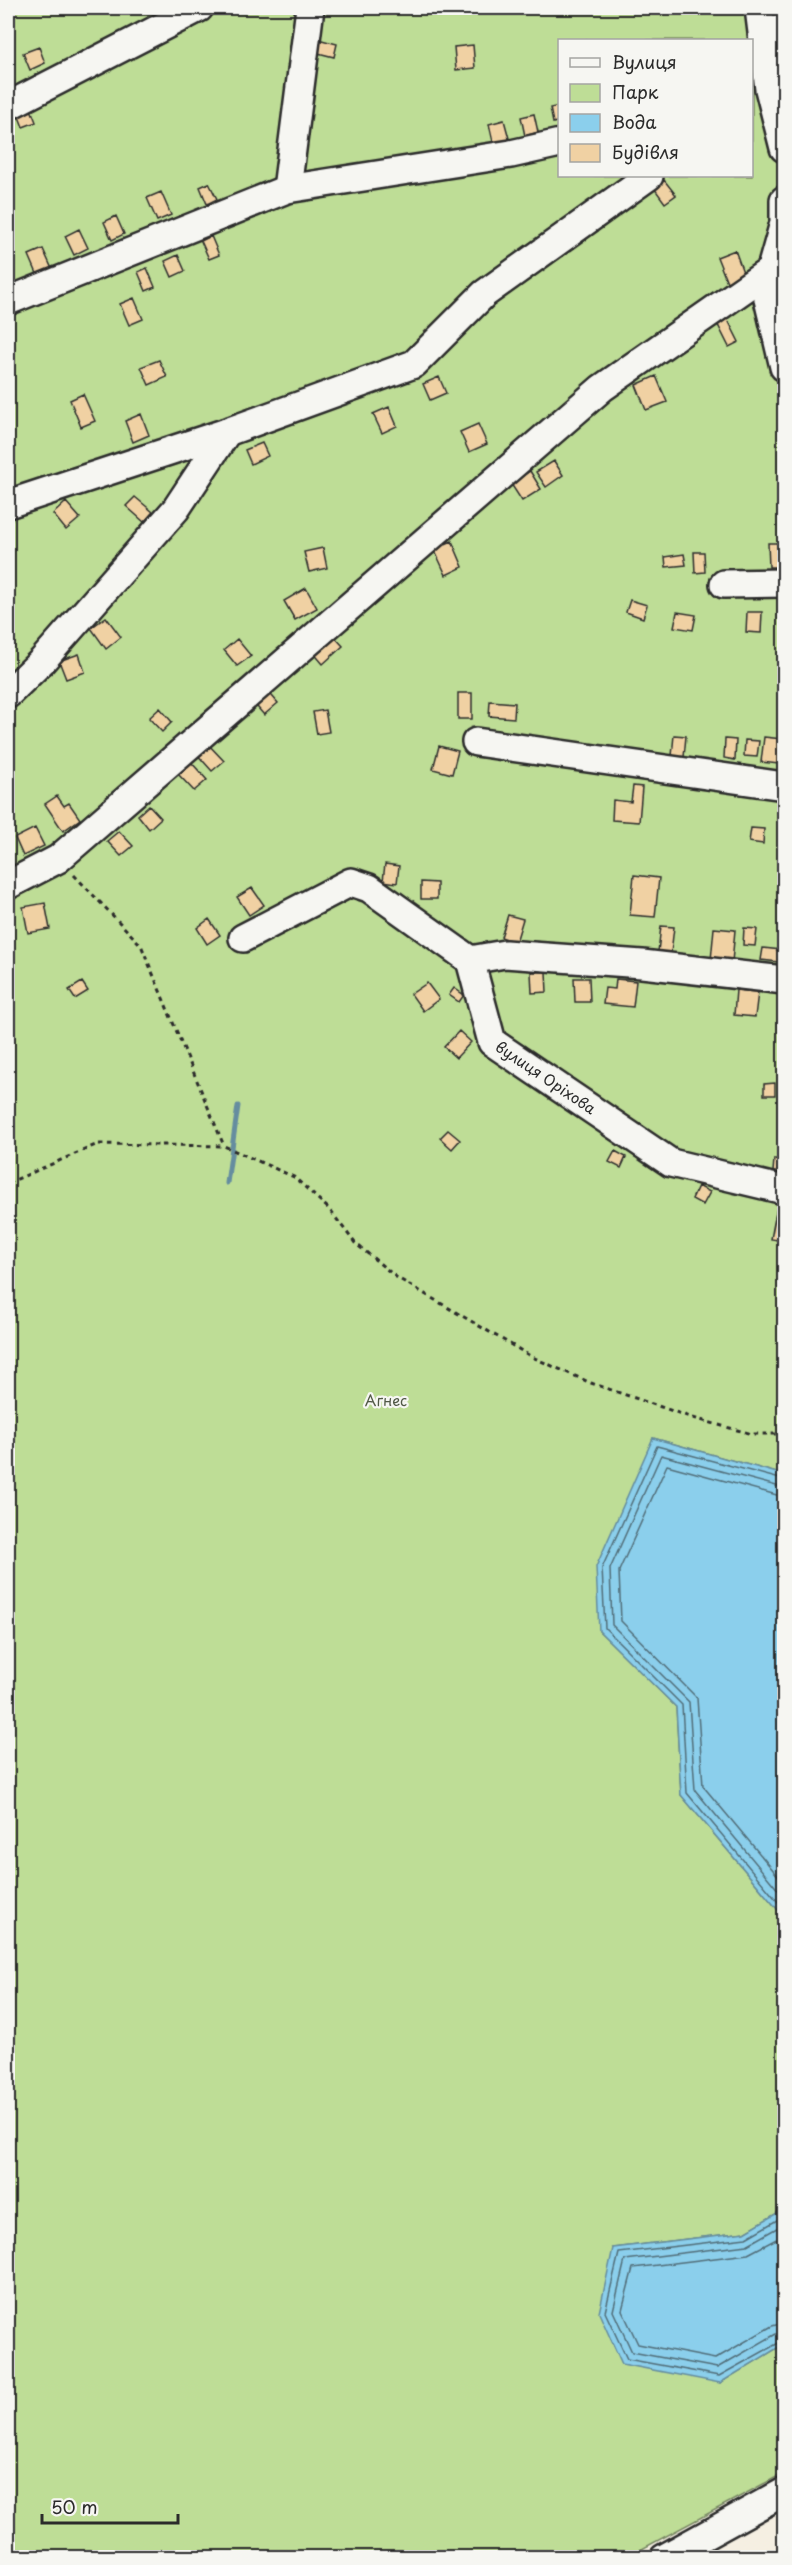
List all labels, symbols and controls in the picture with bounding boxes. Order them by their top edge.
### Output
legend [558,39,753,177]
text: Вулиця [612,48,677,75]
text: Парк [612,78,659,105]
text: Вода [612,108,657,135]
text: Будівля [612,138,679,165]
street label: вулиця Оріхова [491,1035,602,1119]
park label: Агнес [365,1388,407,1411]
scale bar [42,2487,178,2525]
text: 50 m [51,2493,98,2520]

